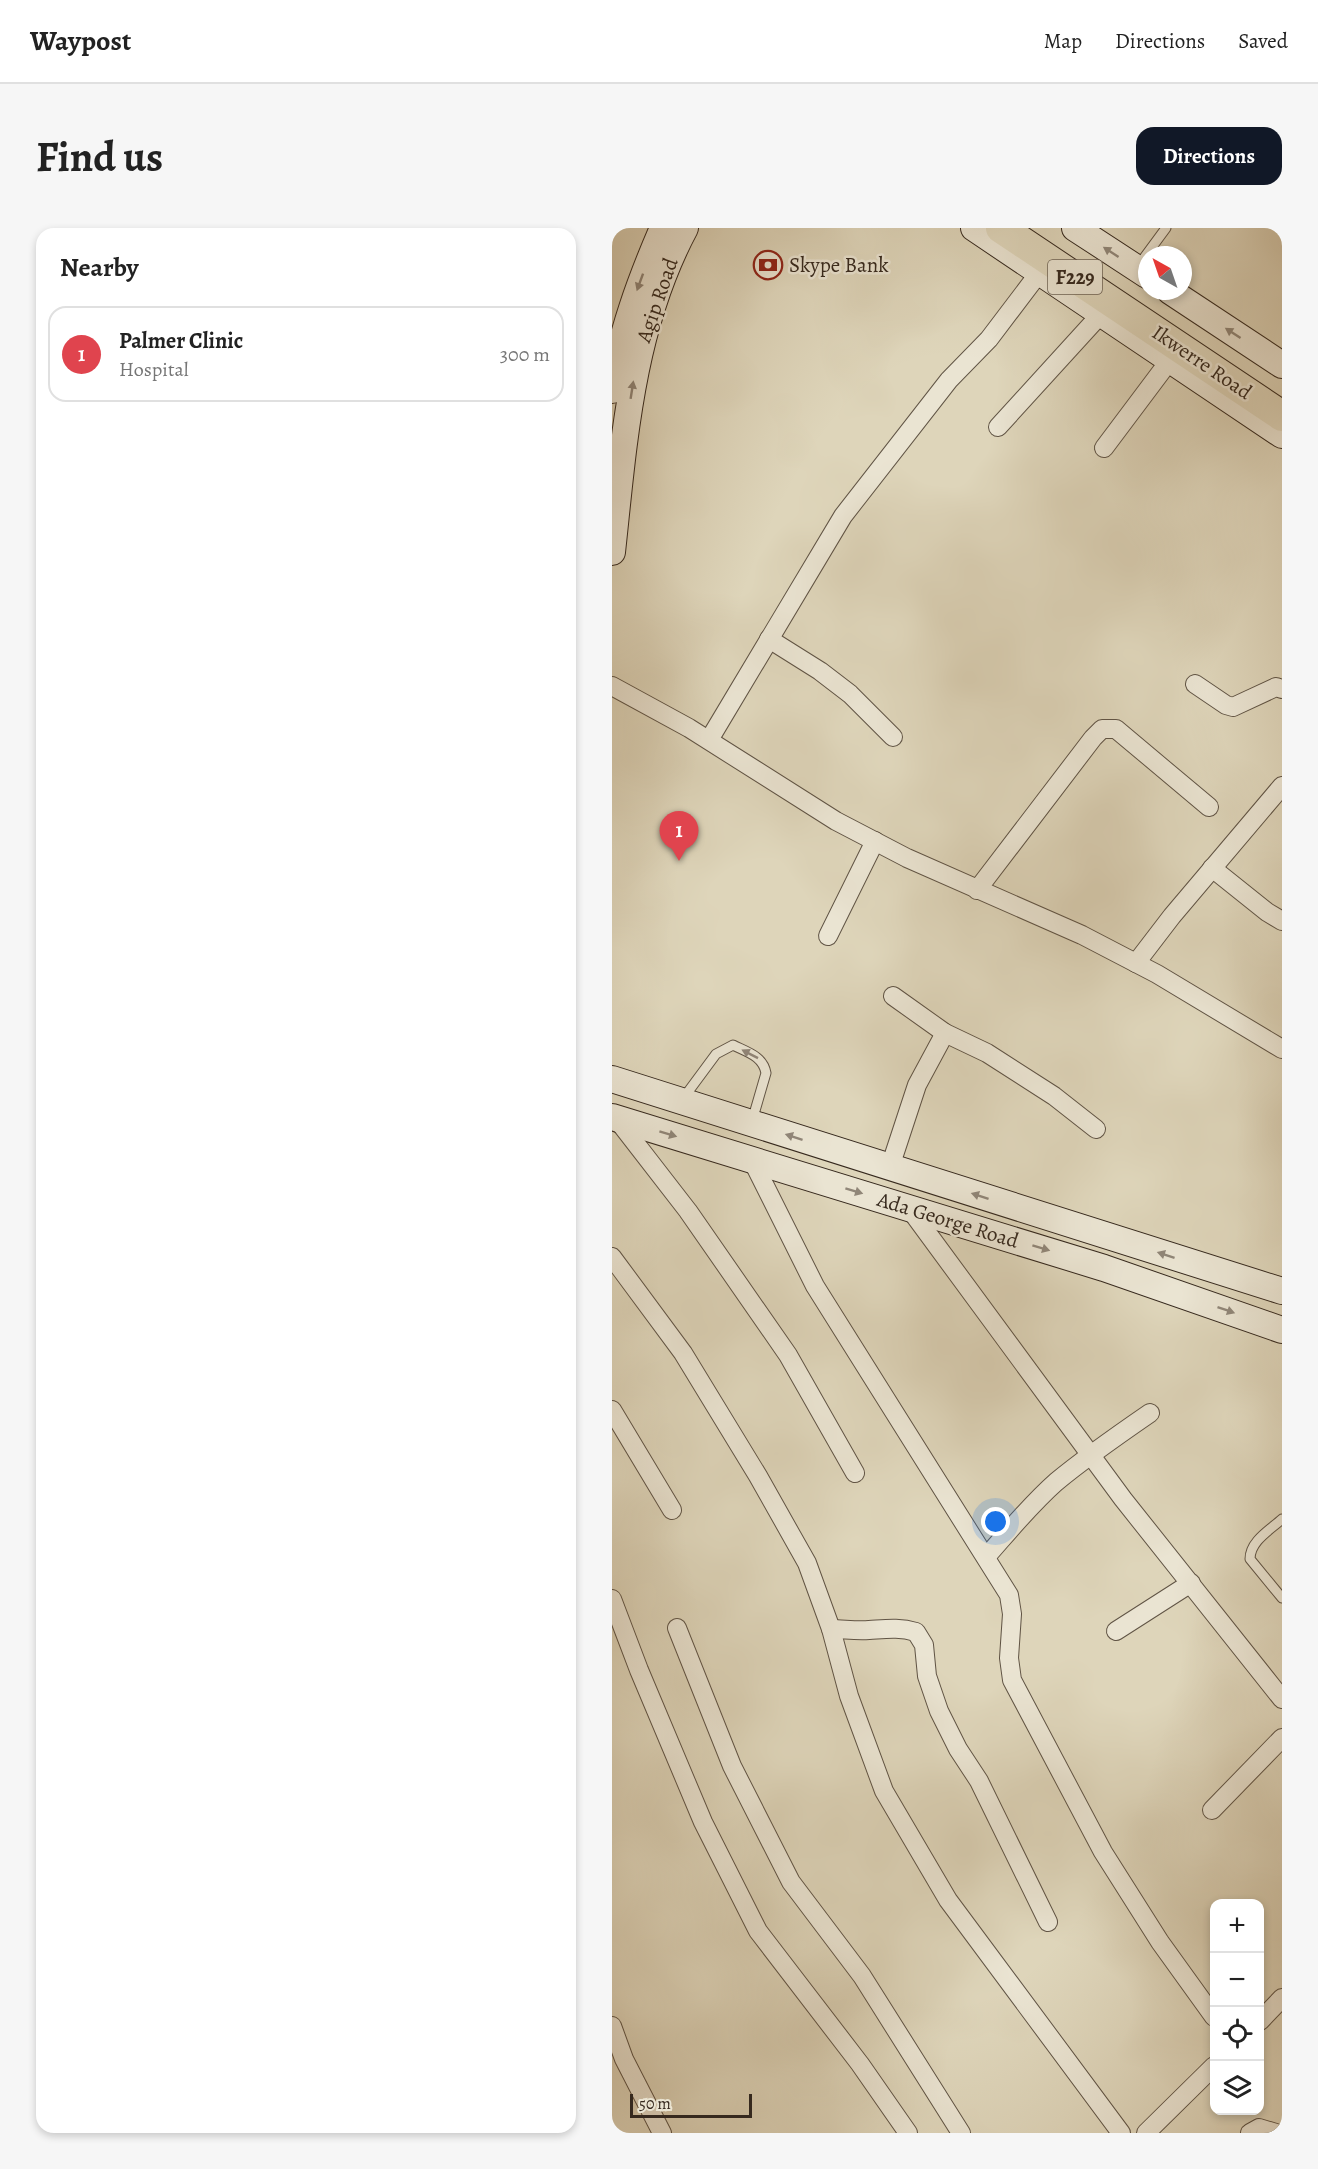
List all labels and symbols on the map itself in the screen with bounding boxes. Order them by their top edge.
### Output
one-way arrow [1103,246,1119,257]
north arrow [1138,246,1192,300]
bank icon: Skype Bank [752,249,784,281]
place label: Skype Bank [789,251,889,279]
street label: Agip Road [629,253,685,347]
road number: F229 [1048,260,1102,294]
one-way arrow [635,273,644,291]
street label: Ikwerre Road [1146,318,1258,406]
one-way arrow [1225,327,1241,338]
one-way arrow [627,380,636,399]
pin: 1 [660,812,698,861]
one-way arrow [741,1049,758,1058]
one-way arrow [659,1130,677,1139]
one-way arrow [785,1132,803,1141]
street label: Ada George Road [873,1185,1023,1255]
one-way arrow [845,1187,863,1196]
one-way arrow [971,1191,989,1200]
one-way arrow [1032,1244,1050,1254]
one-way arrow [1157,1250,1175,1259]
one-way arrow [1217,1306,1235,1316]
your location [981,1507,1010,1536]
scale bar [630,2091,752,2118]

